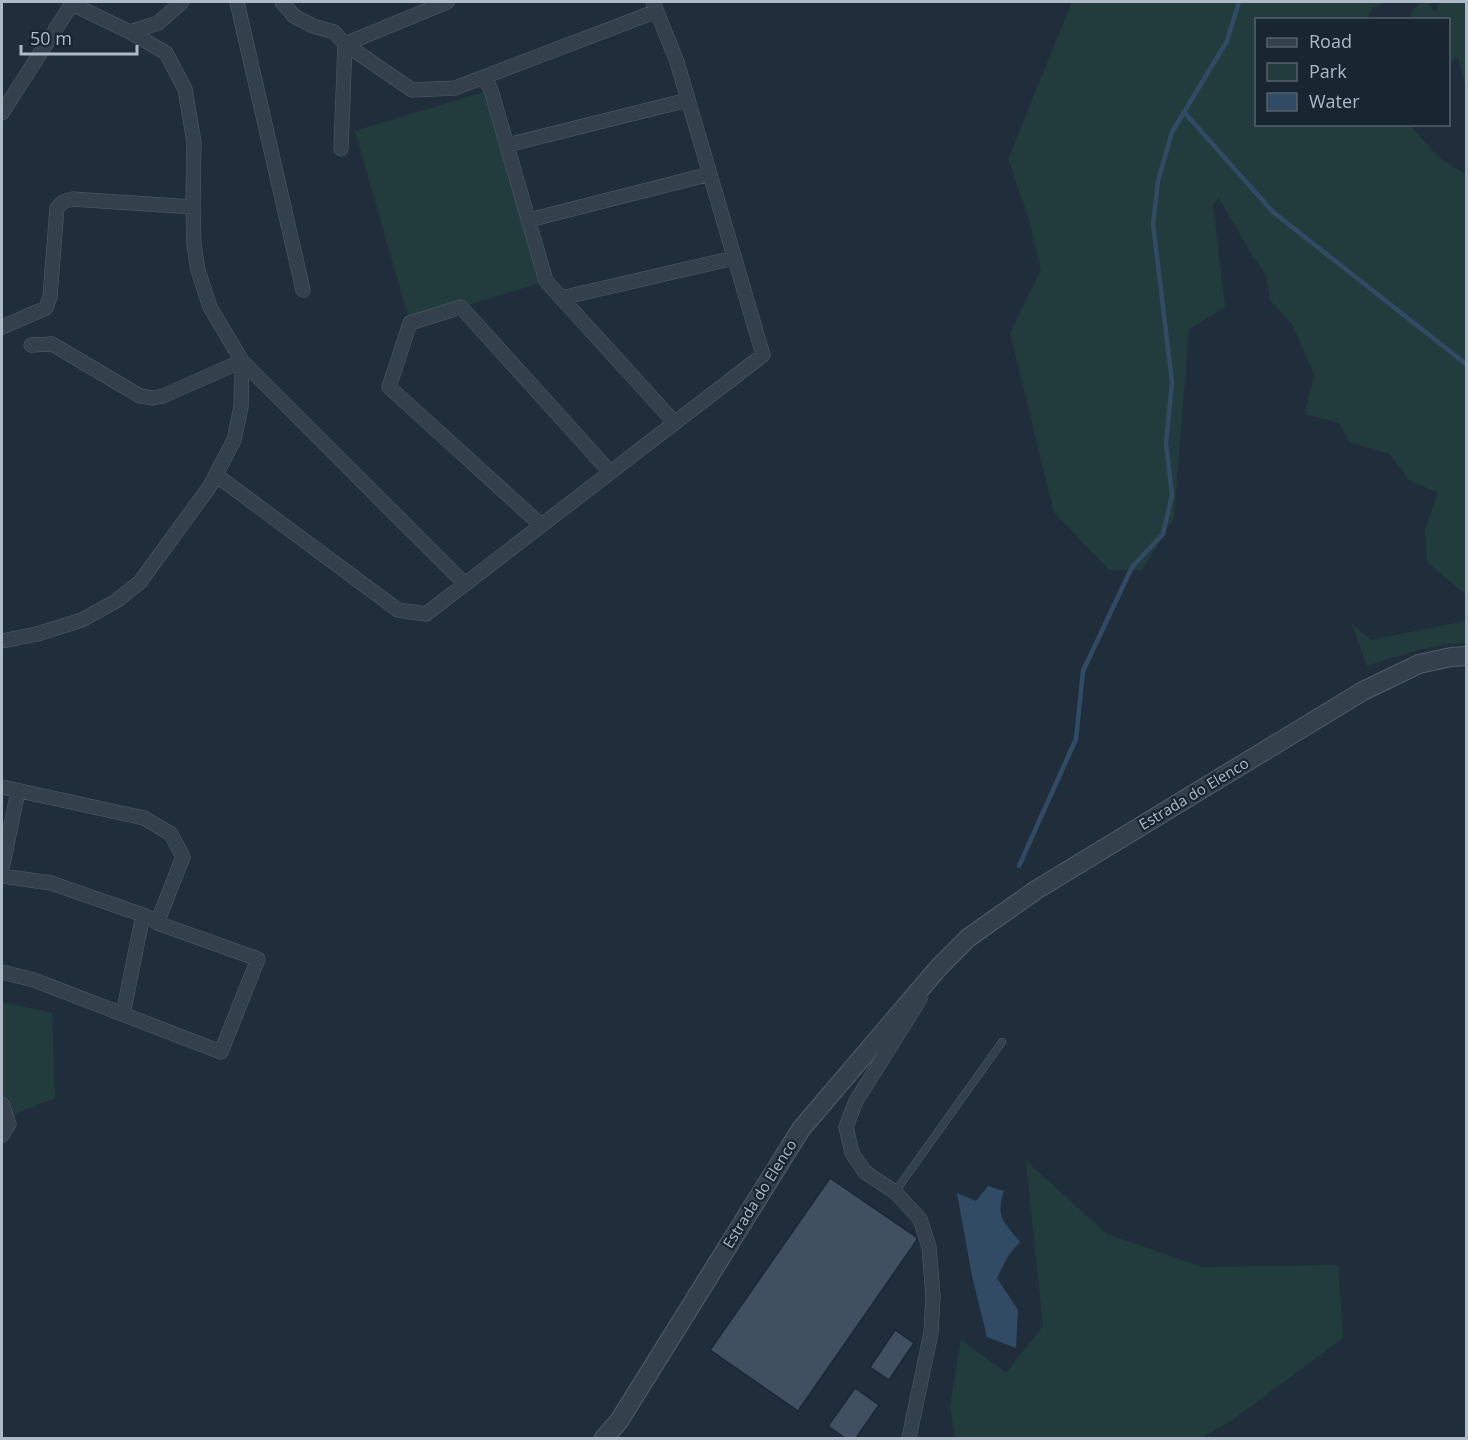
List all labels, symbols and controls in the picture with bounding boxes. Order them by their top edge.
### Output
scale bar [21,18,136,56]
legend [1255,18,1450,126]
text: 50 m [30,26,72,50]
text: Road [1309,29,1352,53]
text: Park [1309,59,1347,83]
text: Water [1309,89,1360,113]
street label: Estrada do Elenco [1135,752,1252,834]
street label: Estrada do Elenco [718,1135,801,1252]

